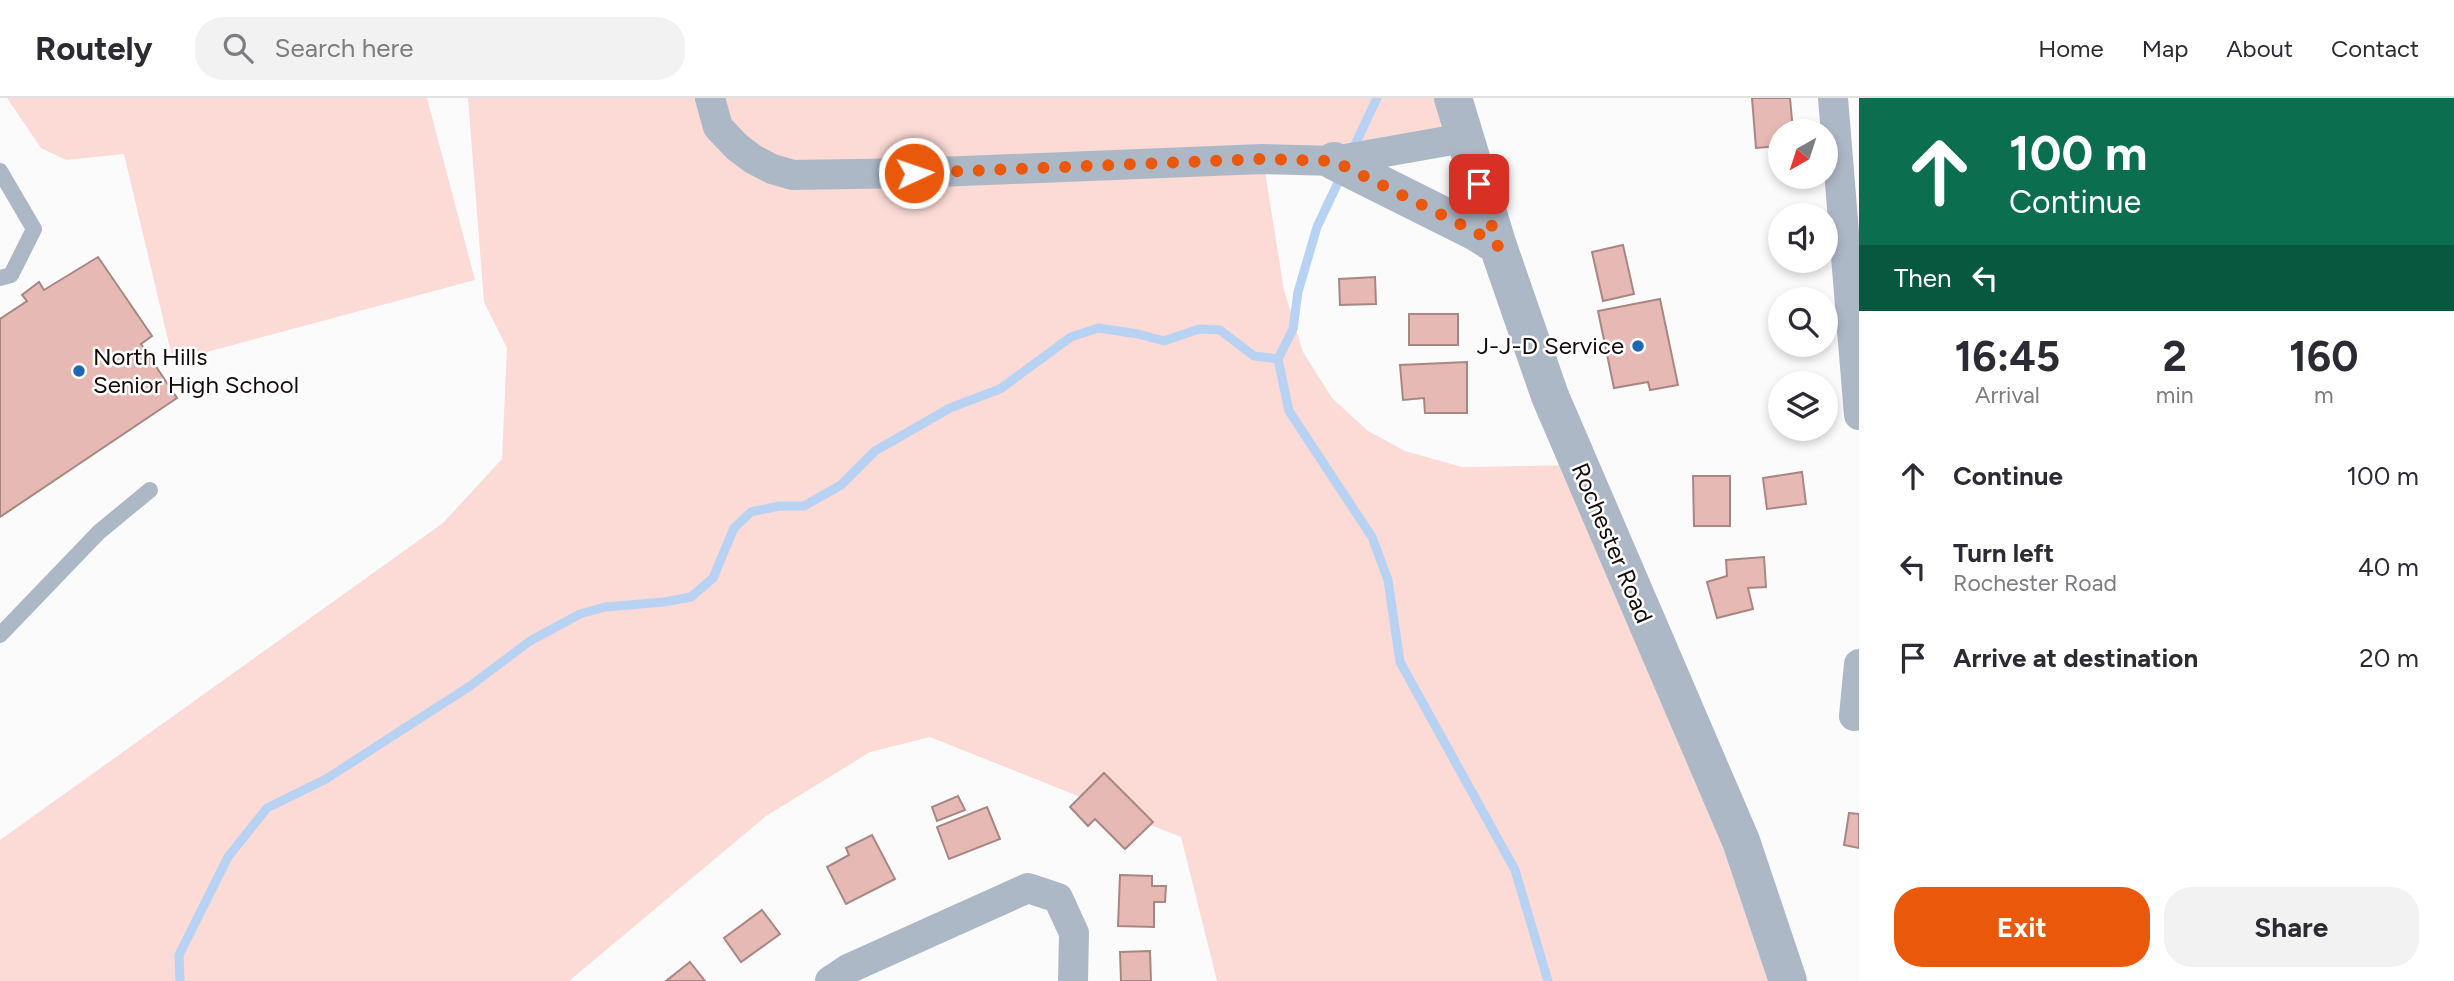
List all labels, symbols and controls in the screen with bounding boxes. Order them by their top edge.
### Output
search box [195,17,685,80]
text: Routely [35,29,153,68]
icon: search [219,29,257,67]
text: Search here [275,32,414,64]
text: Home [2038,34,2104,63]
text: Map [2142,34,2188,63]
text: About [2226,34,2293,63]
text: Contact [2331,34,2419,63]
north arrow [1768,119,1838,189]
map controls [1768,119,1838,441]
text: 100 m [2009,123,2148,182]
icon: ahead [1894,126,1985,217]
position arrow [877,136,951,210]
pin [1449,154,1509,214]
icon: arrive [1460,165,1498,203]
text: Continue [2009,183,2141,221]
button: sound [1768,203,1838,273]
icon: left [1966,259,2004,297]
text: Then [1894,262,1952,294]
button: search [1768,287,1838,357]
place label: J-J-D Service [1477,331,1624,360]
text: 16:45 [1955,331,2060,382]
text: 2 [2163,331,2187,382]
text: 160 [2289,331,2358,382]
marker: J-J-D Service [1630,338,1646,354]
place label: North Hills Senior High School [93,342,299,399]
marker: North Hills Senior High School [71,363,87,379]
button: layers [1768,371,1838,441]
text: Arrival [1975,381,2040,409]
text: min [2156,381,2194,409]
text: m [2314,381,2334,409]
icon: ahead [1894,457,1932,495]
street label: Rochester Road [1566,458,1659,627]
text: Continue [1953,460,2063,492]
text: 100 m [2346,460,2419,492]
text: Turn left [1953,537,2054,569]
icon: left [1894,548,1932,586]
text: 40 m [2358,551,2419,583]
text: Rochester Road [1953,569,2117,597]
icon: arrive [1894,639,1932,677]
text: Arrive at destination [1953,642,2198,674]
text: 20 m [2359,642,2419,674]
button: Exit [1894,887,2150,967]
button: Share [2164,887,2419,967]

